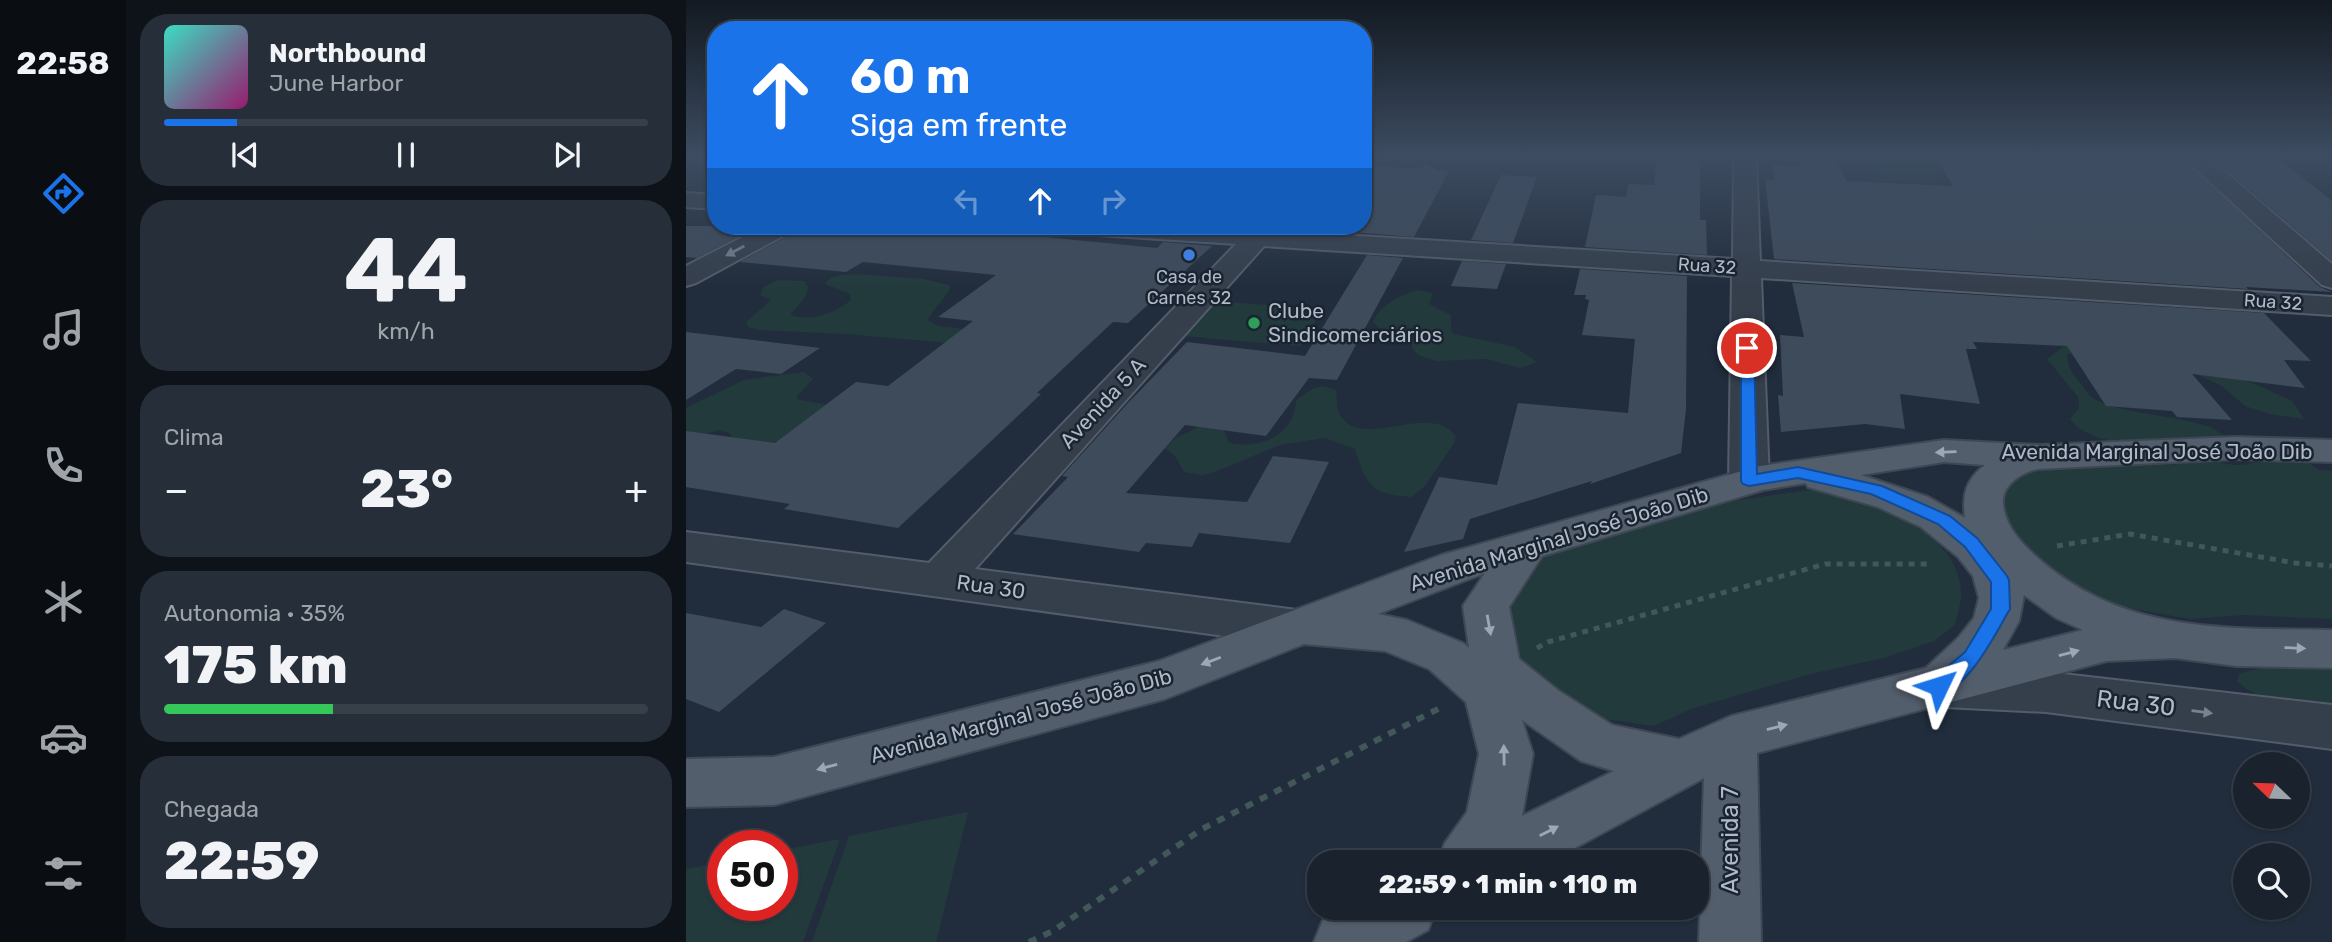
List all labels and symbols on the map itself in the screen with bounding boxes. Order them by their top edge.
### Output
one-way arrow [724,245,744,257]
marker: Casa de Carnes 32 [1181,247,1197,263]
street label: Rua 32 [1677,253,1737,279]
place label: Casa de Carnes 32 [1147,266,1231,309]
street label: Rua 32 [2243,289,2303,315]
place label: Clube Sindicomerciários [1268,298,1442,347]
marker: Clube Sindicomerciários [1246,315,1262,331]
pin [1717,318,1777,378]
street label: Avenida 5 A [1054,352,1151,453]
street label: Avenida Marginal José João Dib [2002,439,2312,464]
one-way arrow [1935,447,1957,458]
street label: Avenida Marginal José João Dib [1407,481,1711,596]
street label: Rua 30 [955,569,1027,604]
one-way arrow [1484,614,1495,636]
one-way arrow [2284,643,2306,654]
one-way arrow [2058,647,2080,658]
position arrow [1902,649,1976,723]
one-way arrow [1201,656,1222,667]
street label: Avenida Marginal José João Dib [868,663,1174,768]
street label: Rua 30 [2095,684,2177,722]
one-way arrow [2191,706,2213,717]
one-way arrow [1766,721,1788,732]
one-way arrow [1498,744,1509,766]
north arrow [2233,752,2310,830]
one-way arrow [816,762,838,773]
street label: Avenida 7 [1716,786,1744,894]
one-way arrow [1539,825,1559,836]
speed limit sign: 50 [707,830,798,921]

